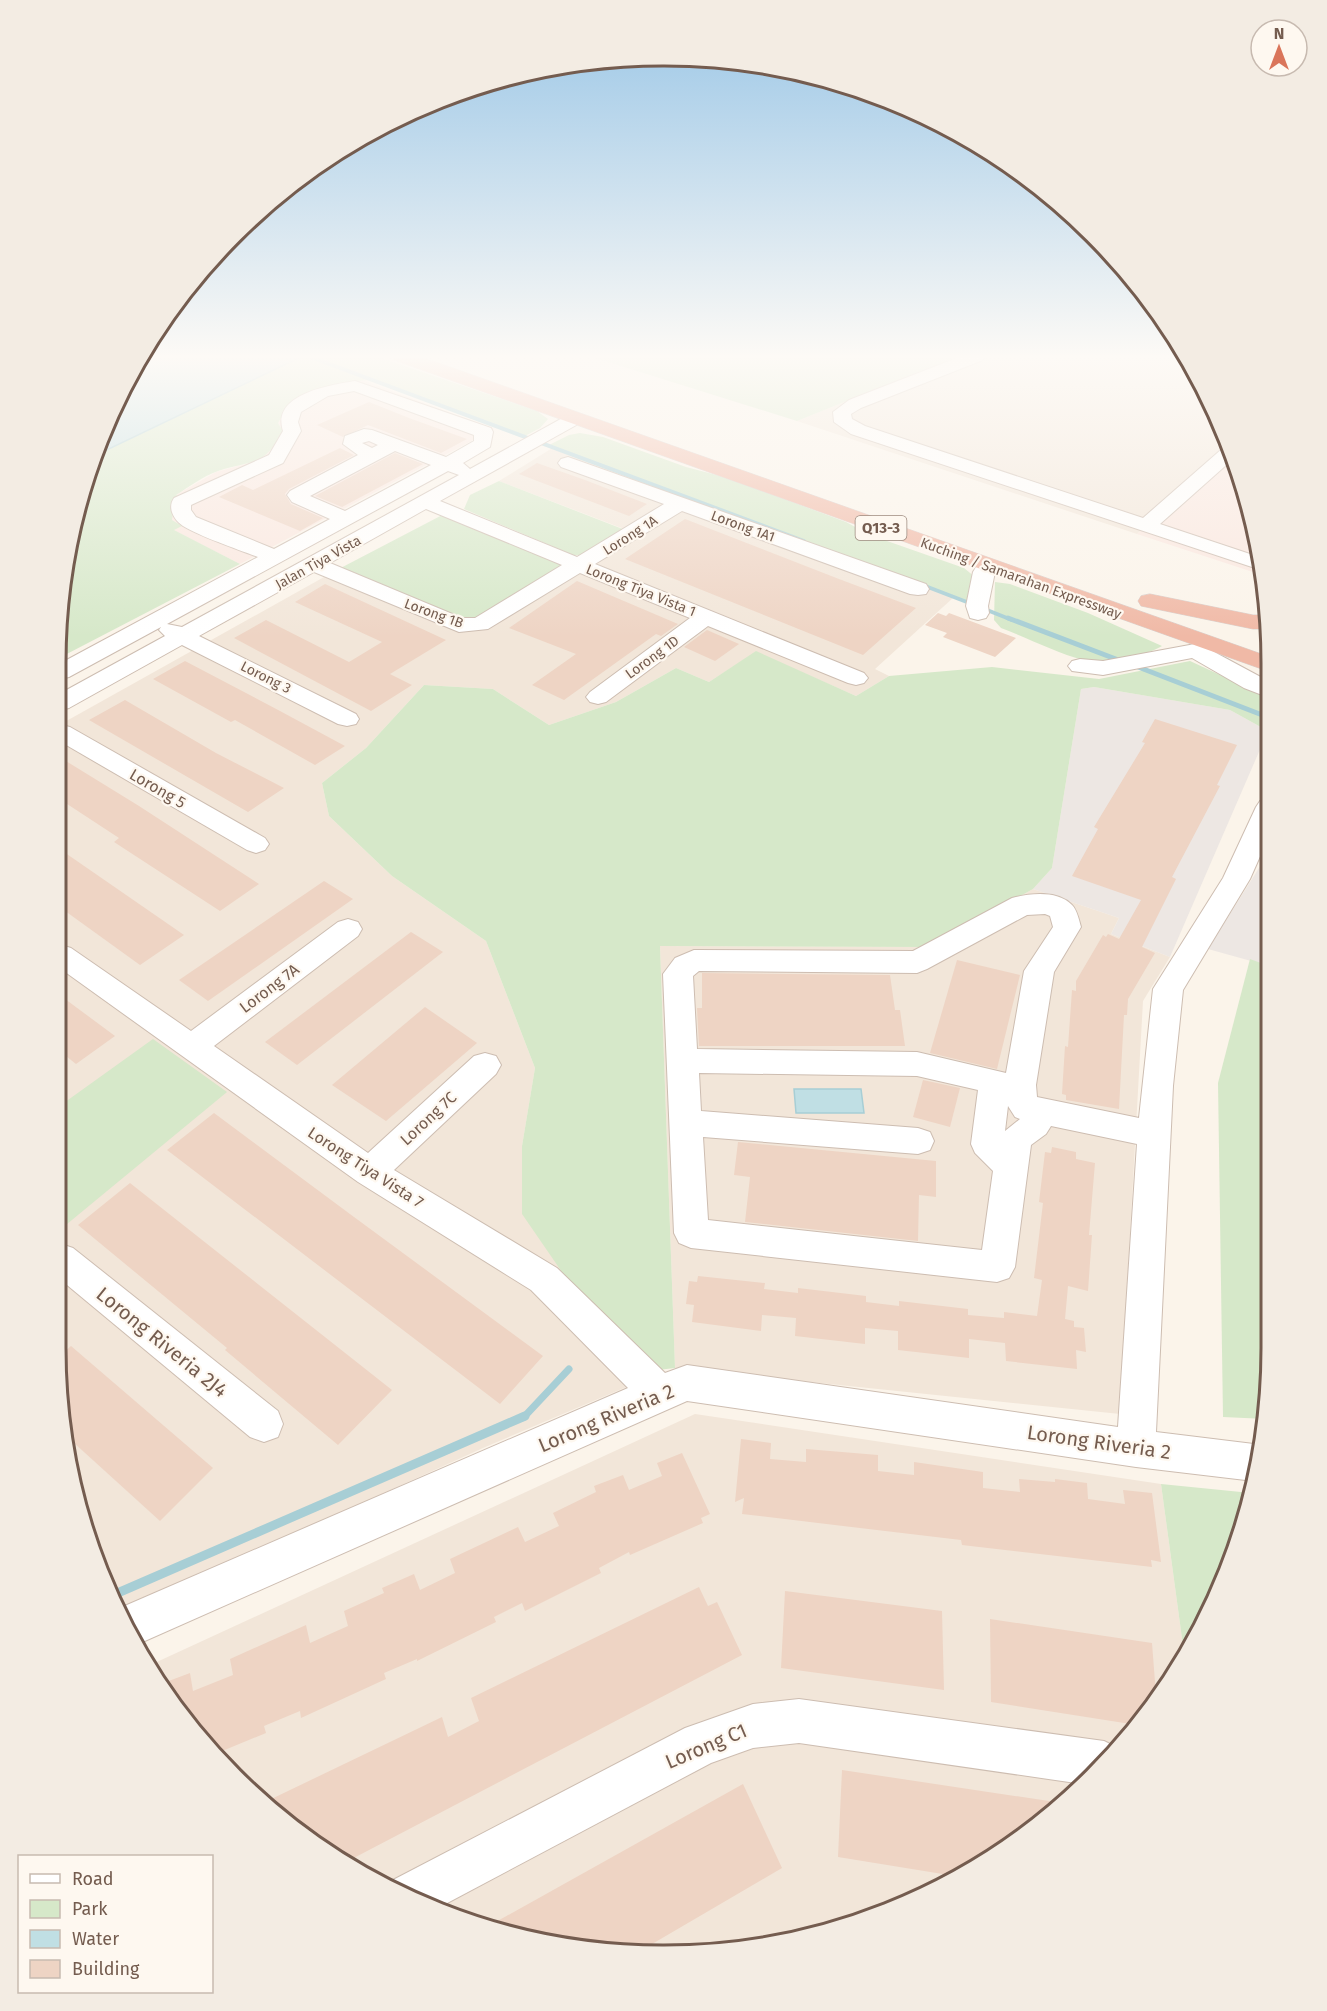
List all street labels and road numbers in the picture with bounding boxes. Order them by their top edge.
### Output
street label: Lorong 1A1 [709,507,777,546]
street label: Lorong 1A [600,512,661,559]
road number: Q13-3 [856,516,906,540]
street label: Jalan Tiya Vista [272,532,364,593]
street label: Kuching / Samarahan Expressway [918,534,1124,623]
street label: Lorong Tiya Vista 1 [583,561,698,620]
street label: Lorong 1B [402,595,466,632]
street label: Lorong 1D [622,632,682,683]
street label: Lorong 3 [238,658,294,697]
street label: Lorong 5 [126,765,189,812]
street label: Lorong 7A [236,959,304,1017]
street label: Lorong 7C [396,1088,460,1149]
street label: Lorong Tiya Vista 7 [304,1123,427,1212]
street label: Lorong Riveria 2J4 [92,1282,233,1402]
street label: Lorong Riveria 2 [534,1379,678,1457]
street label: Lorong Riveria 2 [1025,1420,1173,1464]
street label: Lorong C1 [662,1718,750,1774]

